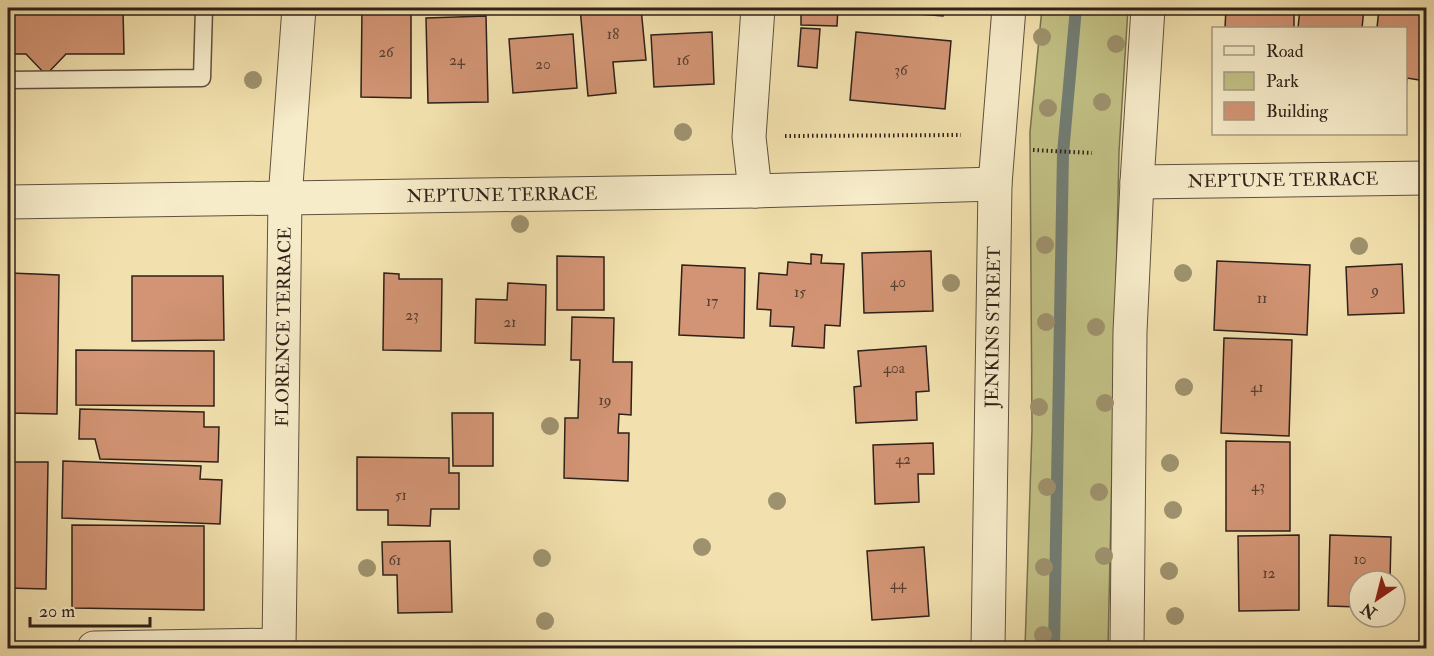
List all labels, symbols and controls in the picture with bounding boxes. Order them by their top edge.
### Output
house number: 18 [607,25,619,44]
legend [1212,27,1407,135]
text: Road [1266,40,1304,63]
house number: 26 [378,43,395,62]
house number: 24 [449,51,466,70]
house number: 16 [677,51,691,70]
house number: 20 [535,55,551,74]
house number: 36 [894,61,909,80]
text: Park [1266,70,1299,93]
text: Building [1266,100,1329,123]
street label: NEPTUNE TERRACE [1187,167,1379,193]
street label: NEPTUNE TERRACE [406,182,598,208]
street label: FLORENCE TERRACE [270,227,296,427]
street label: JENKINS STREET [980,245,1006,409]
house number: 40 [890,273,906,292]
house number: 9 [1370,281,1379,300]
house number: 15 [794,283,806,302]
house number: 11 [1257,289,1267,308]
house number: 17 [706,292,718,311]
house number: 23 [405,306,419,325]
house number: 21 [504,313,516,332]
house number: 40a [883,359,906,378]
house number: 41 [1250,378,1264,397]
house number: 19 [599,391,611,410]
house number: 42 [895,450,911,469]
house number: 43 [1251,477,1265,496]
house number: 51 [395,486,407,505]
house number: 10 [1354,550,1366,569]
house number: 61 [389,551,401,570]
house number: 12 [1263,564,1276,583]
north arrow [1347,569,1407,629]
house number: 44 [890,575,907,594]
scale bar [30,590,150,628]
text: N [1357,598,1381,623]
text: 20 m [39,600,75,623]

